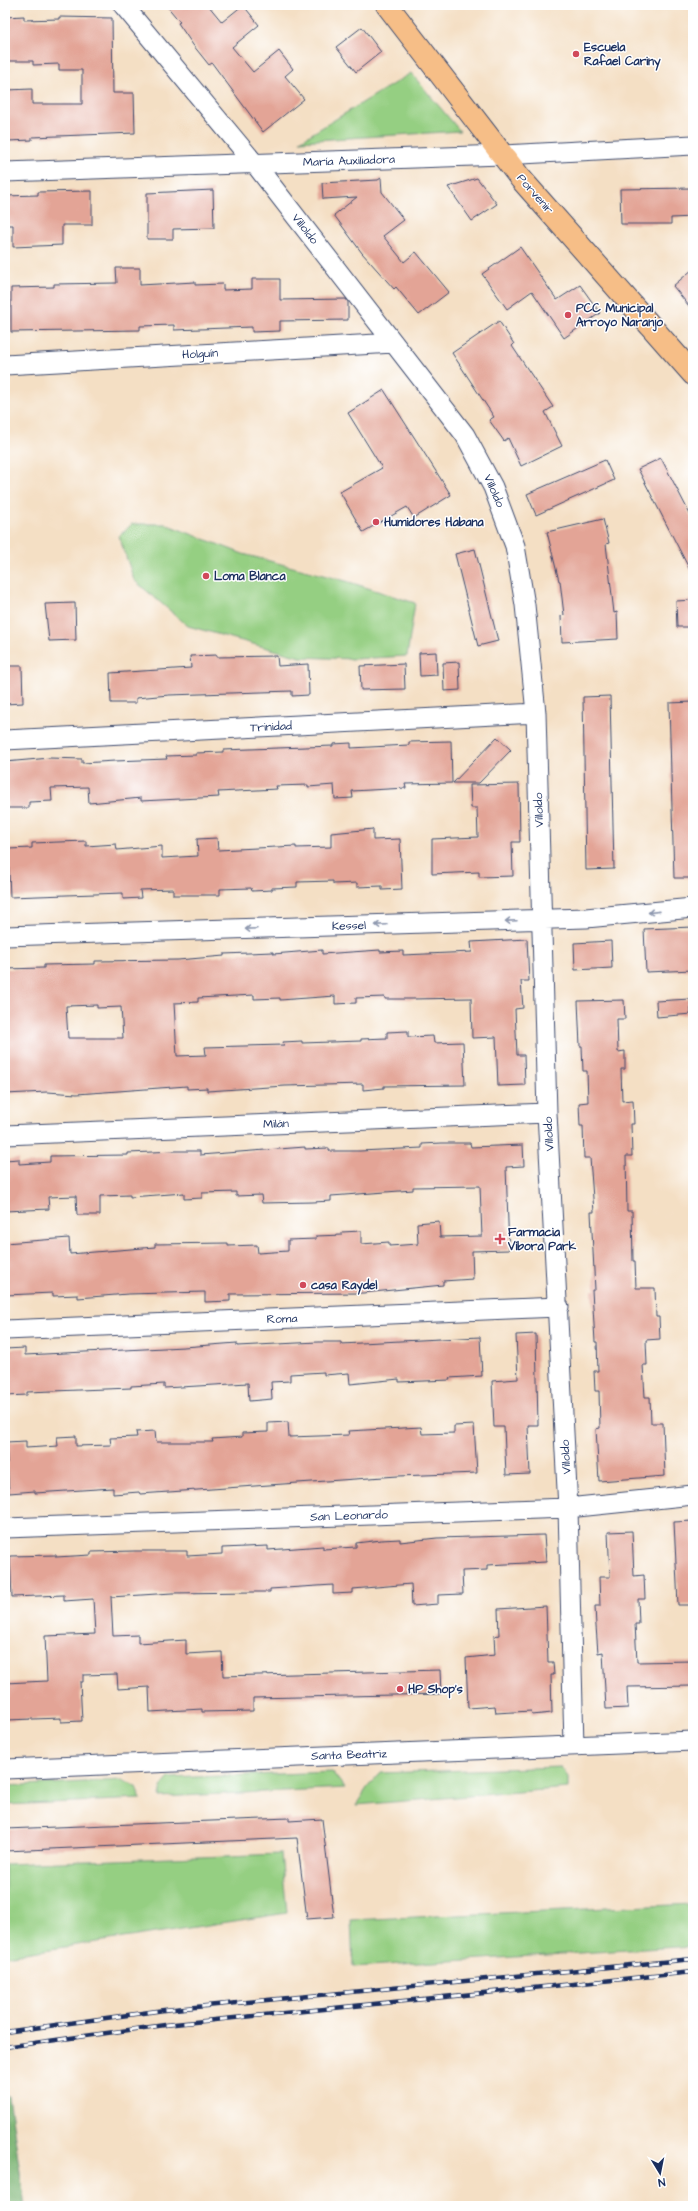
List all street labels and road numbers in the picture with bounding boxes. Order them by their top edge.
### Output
street label: María Auxiliadora [303,151,395,171]
street label: Porvenir [513,170,557,218]
street label: Villoldo [288,210,323,248]
street label: Holguín [182,345,218,364]
street label: Villoldo [479,472,509,511]
street label: Trinidad [250,717,292,737]
street label: Villoldo [530,792,548,828]
street label: Kessel [332,917,366,935]
street label: Milán [263,1115,289,1133]
street label: Villoldo [540,1116,558,1152]
street label: Roma [266,1310,298,1328]
street label: Villoldo [557,1439,575,1475]
street label: San Leonardo [310,1506,388,1526]
street label: Santa Beatriz [311,1745,387,1765]

